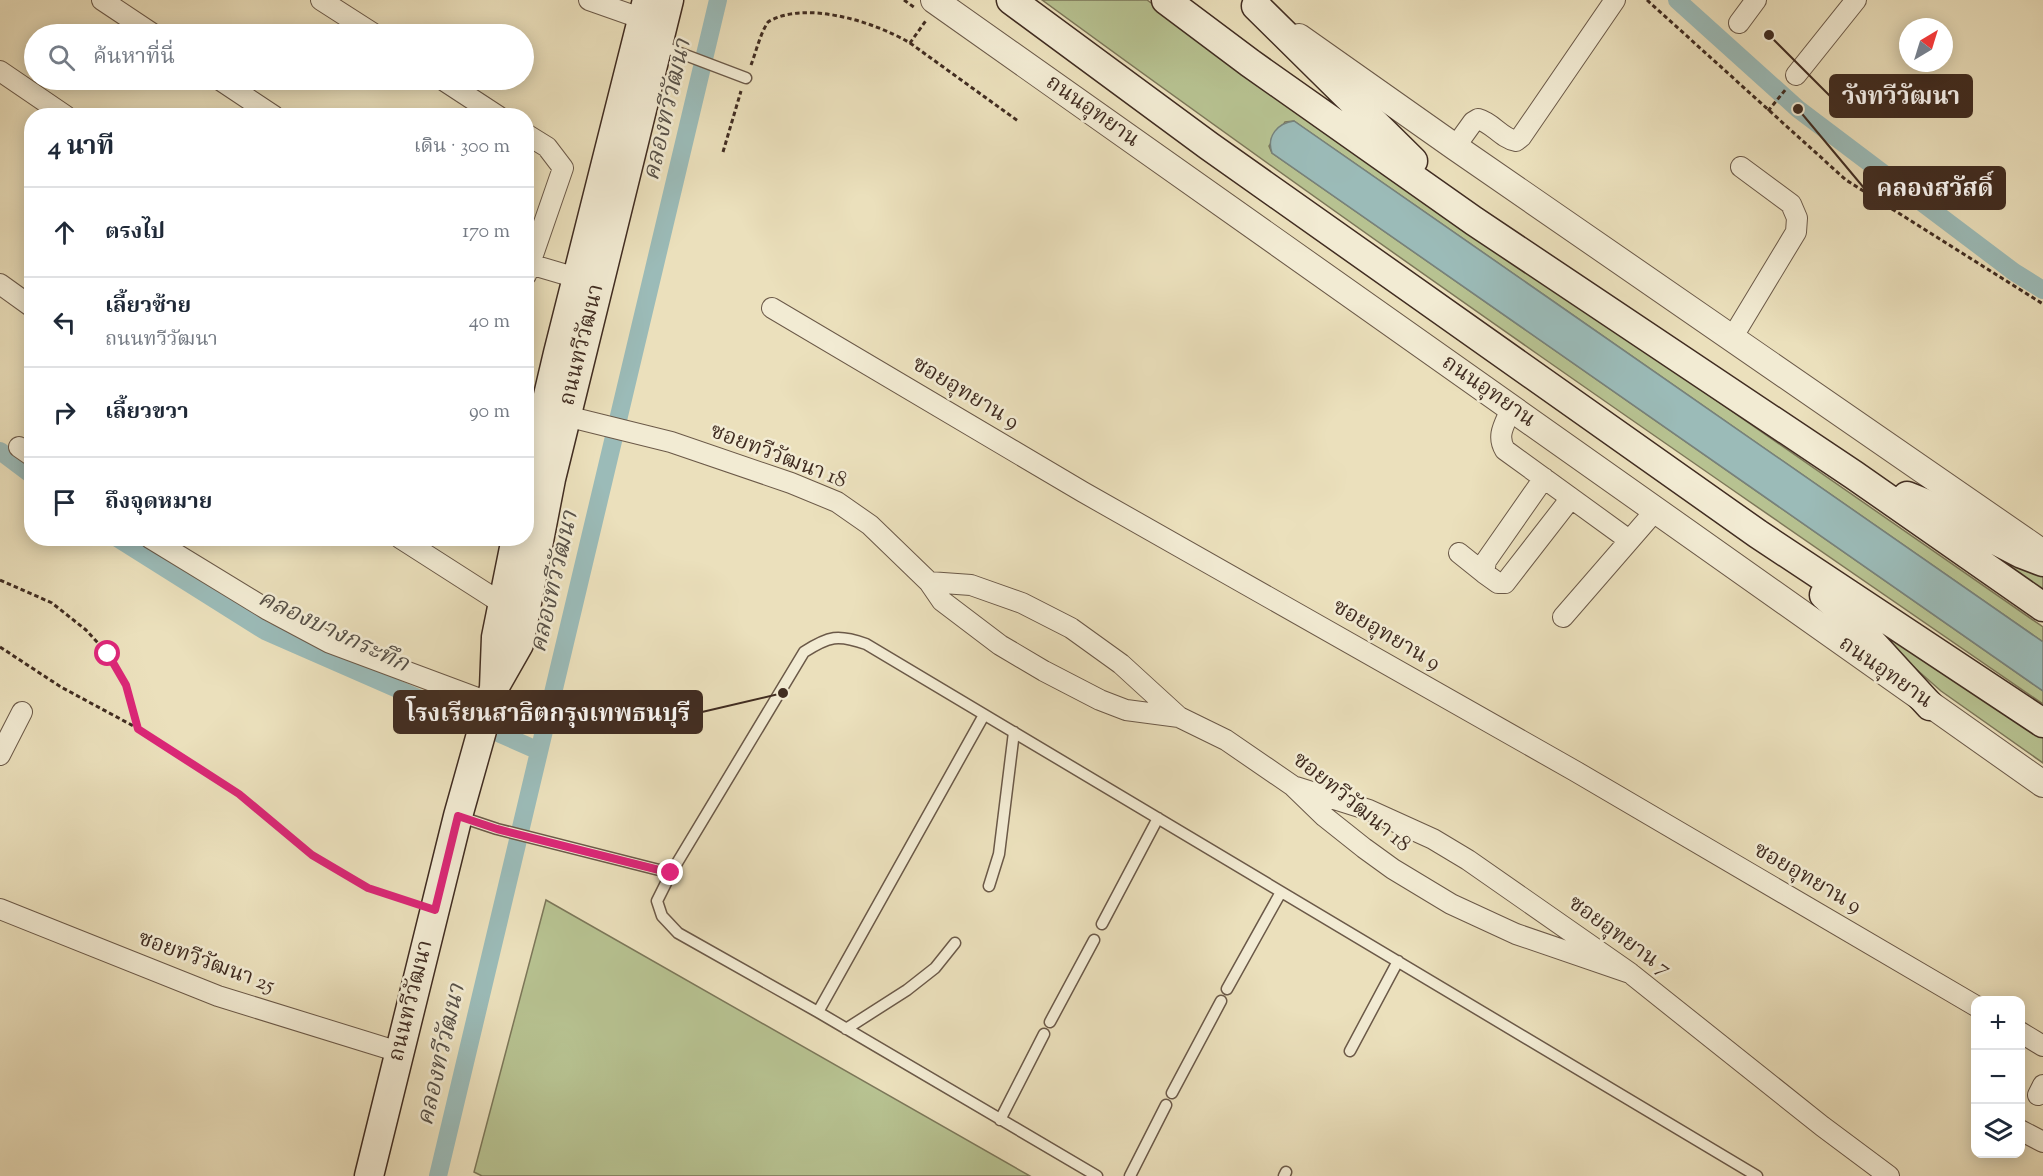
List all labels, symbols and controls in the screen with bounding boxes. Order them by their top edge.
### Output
north arrow [1899,18,1953,72]
search box [24,24,534,90]
water label: คลองทวีวัฒนา [635,35,701,184]
icon: search [45,41,78,74]
text: ค้นหาที่นี่ [93,42,175,74]
street label: ถนนอุทยาน [1039,68,1145,156]
callout: วังทวีวัฒนา [1830,75,1972,117]
text: วังทวีวัฒนา [1842,81,1960,115]
text: 4 นาที [48,129,114,166]
text: เดิน · 300 m [414,133,510,162]
callout: คลองสวัสดิ์ [1864,167,2005,209]
text: คลองสวัสดิ์ [1877,170,1994,207]
icon: ahead [48,216,81,249]
text: ตรงไป [105,217,165,249]
text: 170 m [462,218,510,247]
street label: ถนนทวีวัฒนา [552,281,614,409]
text: เลี้ยวซ้าย [105,291,191,323]
icon: left [48,306,81,339]
text: 40 m [469,308,510,337]
text: ถนนทวีวัฒนา [105,326,218,355]
street label: ถนนอุทยาน [1435,348,1541,436]
street label: ซอยอุทยาน 9 [905,349,1025,439]
icon: right [48,396,81,429]
text: เลี้ยวขวา [105,397,189,429]
text: 90 m [469,398,510,427]
street label: ซอยทวีวัฒนา 18 [705,416,851,498]
icon: arrive [48,486,81,519]
text: ถึงจุดหมาย [105,487,212,519]
water label: คลองทวีวัฒนา [522,507,588,656]
water label: คลองบางกระทึก [252,582,415,682]
street label: ซอยอุทยาน 9 [1326,592,1446,680]
street label: ถนนอุทยาน [1832,629,1938,717]
route start [94,640,120,666]
callout: โรงเรียนสาธิตกรุงเทพธนบุรี [394,691,702,733]
text: โรงเรียนสาธิตกรุงเทพธนบุรี [405,696,690,732]
street label: ซอยทวีวัฒนา 18 [1285,745,1417,861]
street label: ซอยอุทยาน 9 [1747,835,1867,923]
route end [657,859,683,885]
street label: ซอยอุทยาน 7 [1561,889,1677,985]
street label: ซอยทวีวัฒนา 25 [133,923,279,1003]
street label: ถนนทวีวัฒนา [381,937,443,1065]
water label: คลองทวีวัฒนา [409,980,475,1129]
map controls [1971,996,2025,1158]
button: + [1971,996,2025,1050]
button: − [1971,1050,2025,1104]
button: layers [1971,1104,2025,1158]

